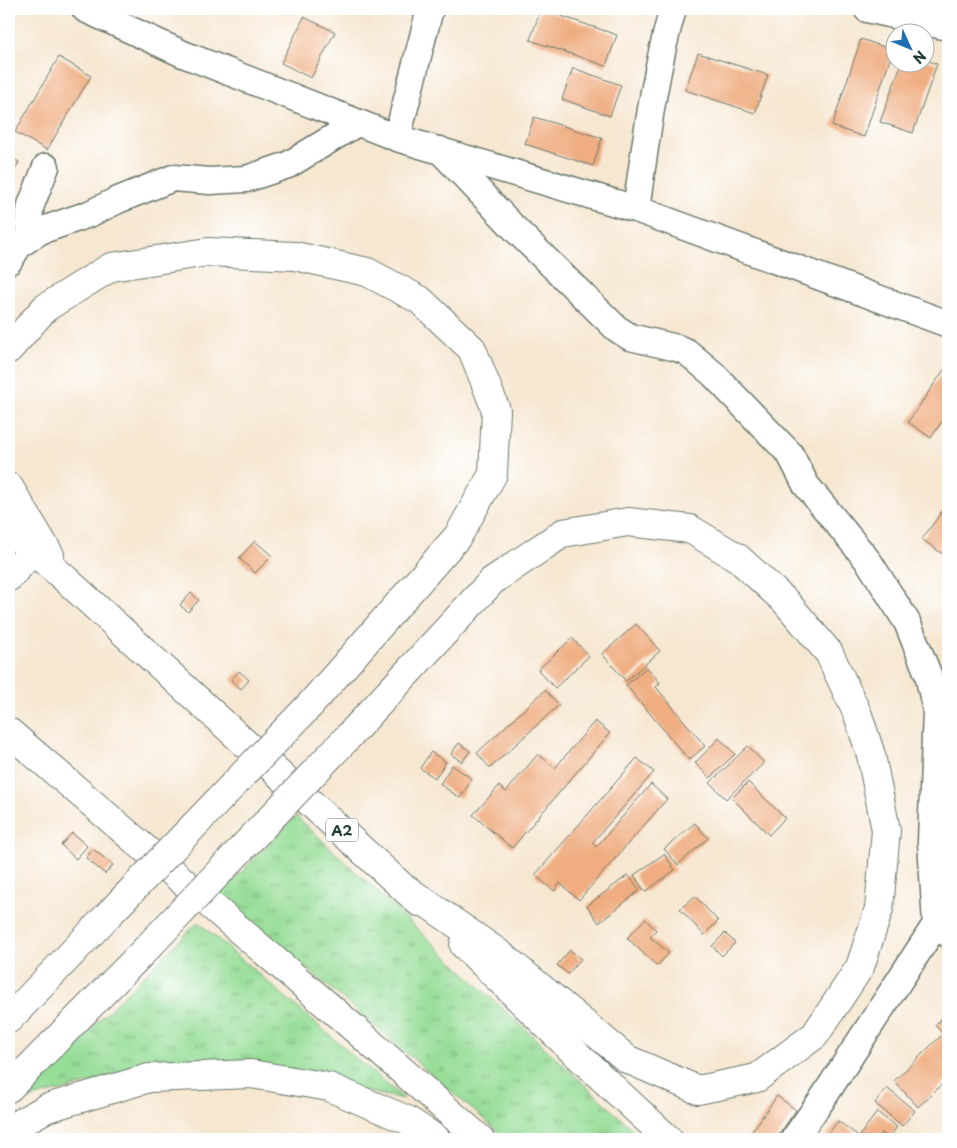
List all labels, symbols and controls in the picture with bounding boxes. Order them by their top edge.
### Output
north arrow [884,22,934,72]
text: N [908,46,931,69]
road number: A2 [326,818,358,842]

